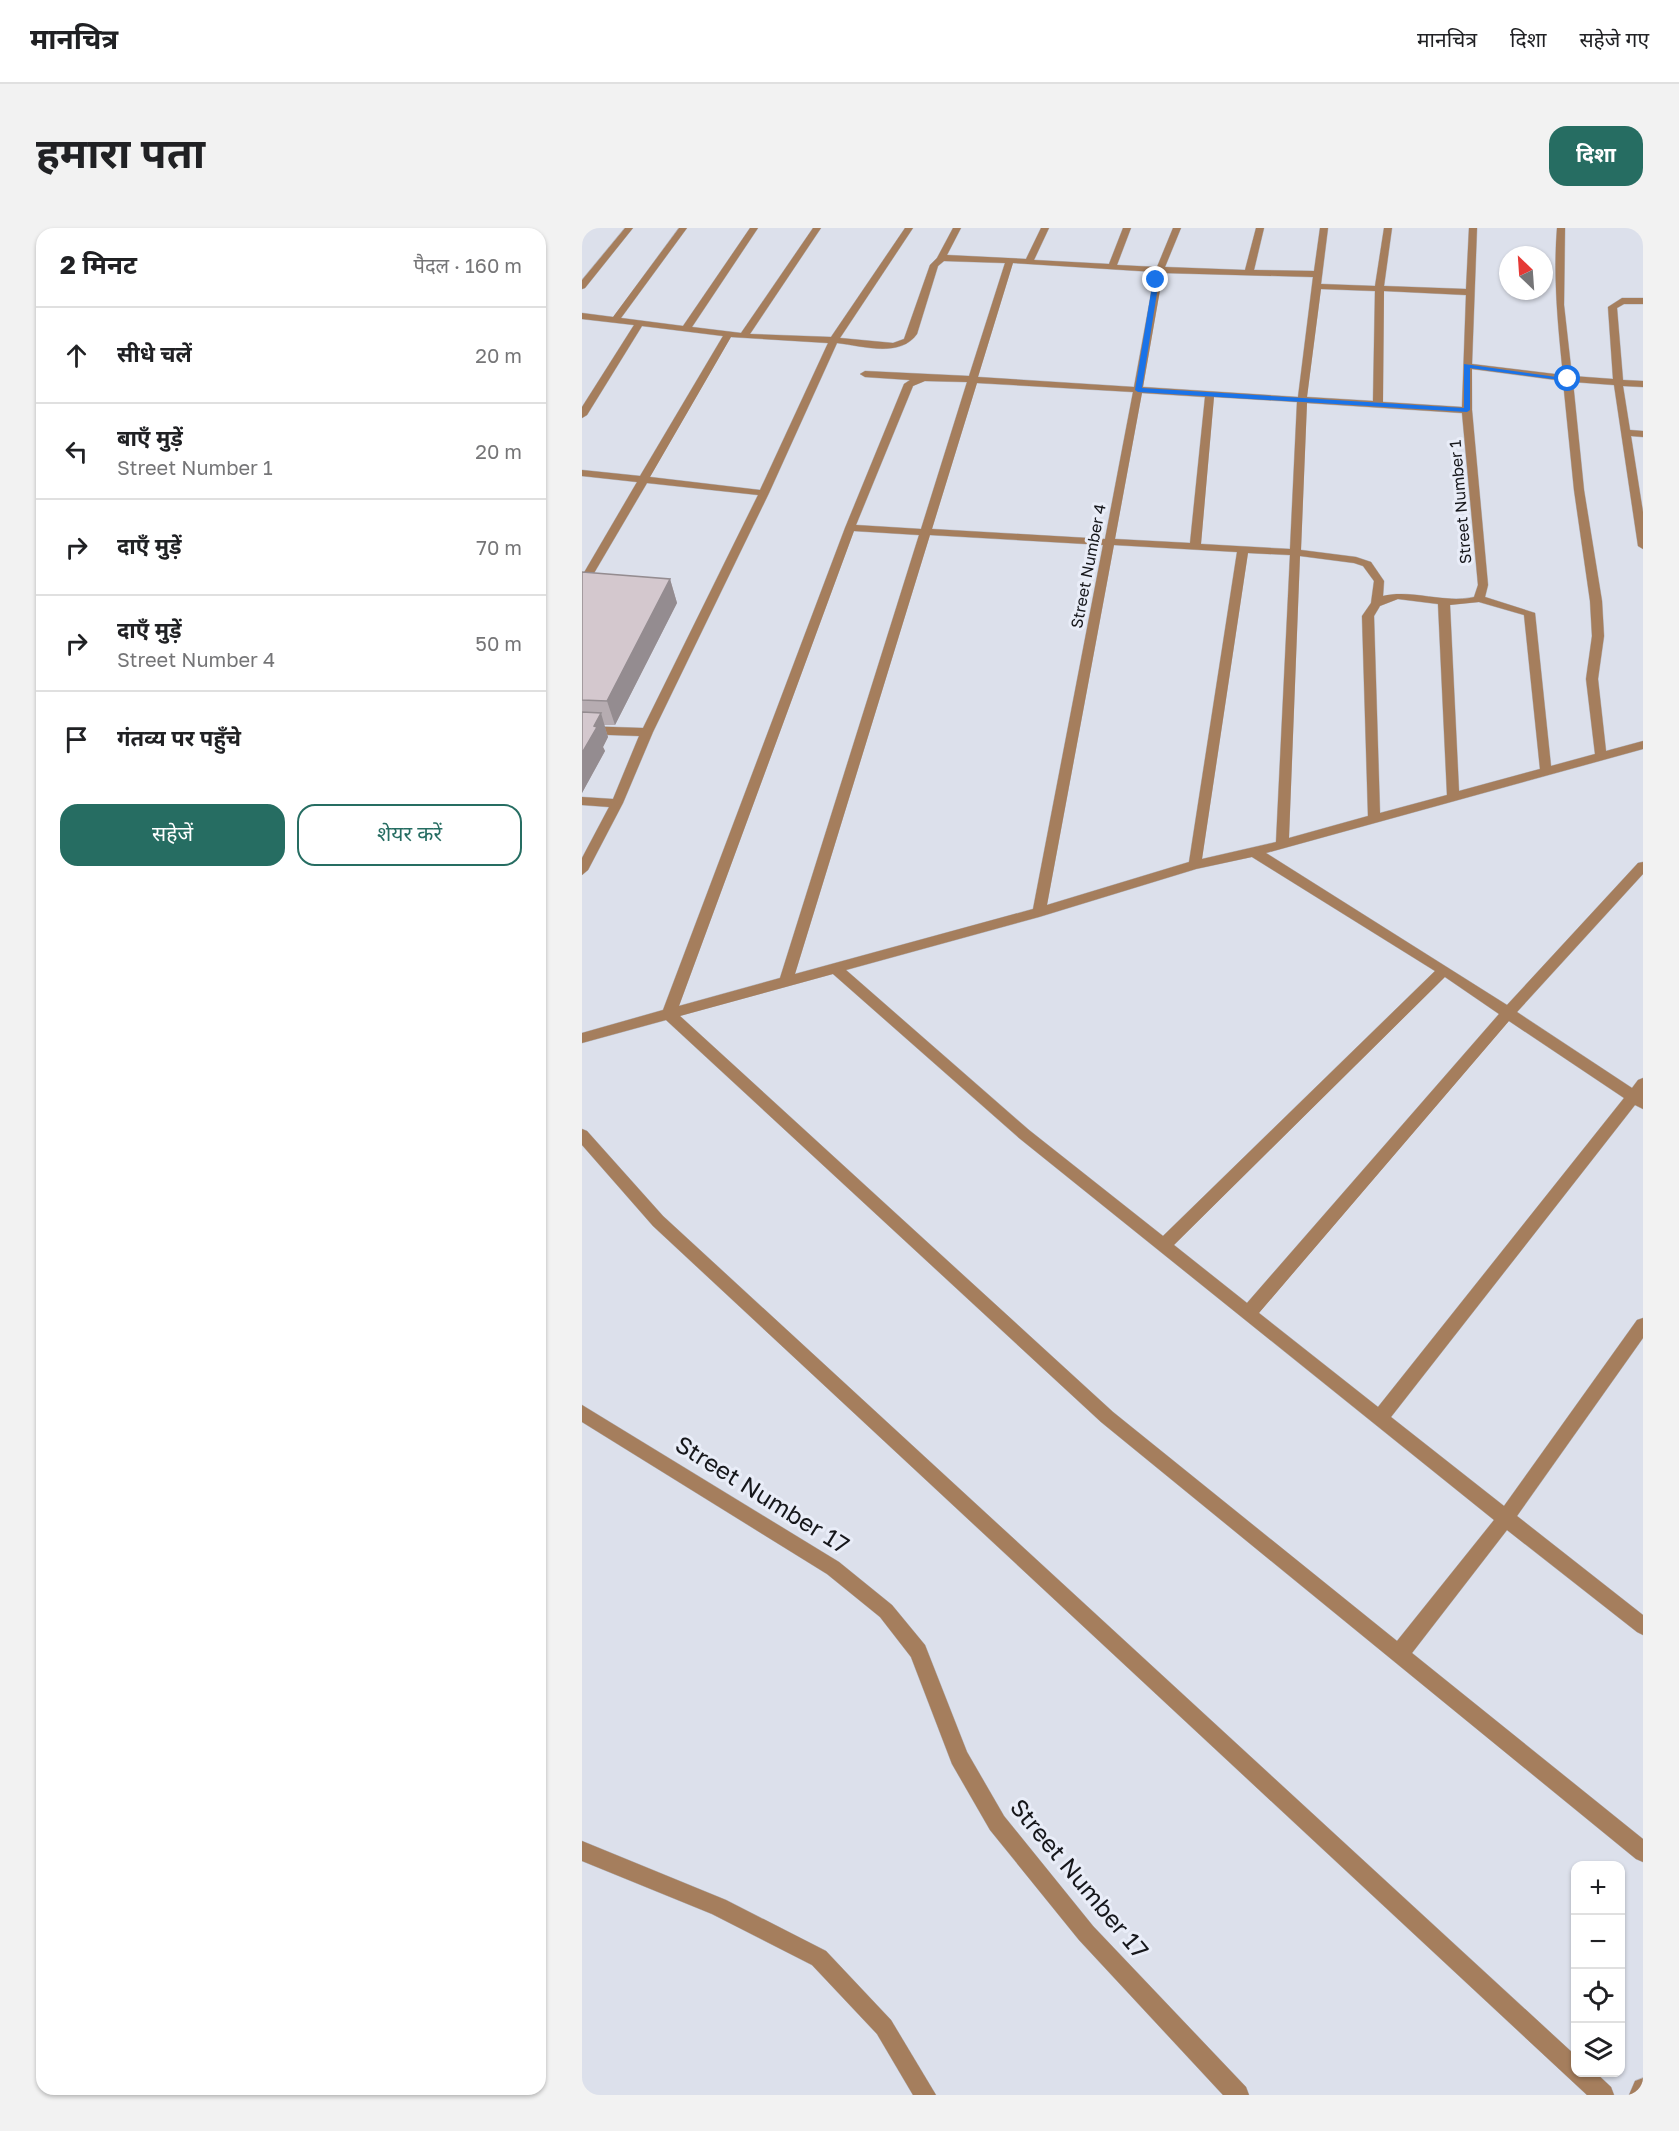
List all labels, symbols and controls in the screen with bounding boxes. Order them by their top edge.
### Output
text: मानचित्र [30,22,118,55]
text: मानचित्र [1417,26,1477,52]
text: दिशा [1510,26,1546,52]
text: सहेजे गए [1579,26,1649,52]
button: दिशा [1549,126,1643,186]
text: हमारा पता [36,127,205,177]
north arrow [1499,246,1553,300]
text: 2 मिनट [60,249,137,280]
text: पैदल · 160 m [414,253,522,277]
route end [1142,266,1168,292]
icon: ahead [60,339,93,372]
text: सीधे चलें [117,340,192,367]
text: 20 m [475,343,522,367]
route start [1554,365,1580,391]
text: बाएँ मुड़ें [117,424,183,451]
icon: left [60,435,93,468]
text: 20 m [475,439,522,463]
street label: Street Number 1 [1445,439,1475,565]
text: Street Number 1 [117,455,273,479]
street label: Street Number 4 [1066,502,1110,630]
icon: right [60,531,93,564]
text: दाएँ मुड़ें [117,532,182,559]
text: 70 m [476,535,522,559]
text: दाएँ मुड़ें [117,616,182,643]
icon: right [60,627,93,660]
text: 50 m [475,631,522,655]
text: Street Number 4 [117,647,275,671]
icon: arrive [60,723,93,756]
text: गंतव्य पर पहुँचे [117,724,241,751]
button: सहेजें [60,804,285,866]
button: शेयर करें [297,804,522,866]
street label: Street Number 17 [671,1429,855,1559]
street label: Street Number 17 [1005,1792,1155,1964]
map controls [1571,1861,1625,2077]
button: + [1571,1861,1625,1915]
button: − [1571,1915,1625,1969]
button: locate [1571,1969,1625,2023]
button: layers [1571,2023,1625,2077]

